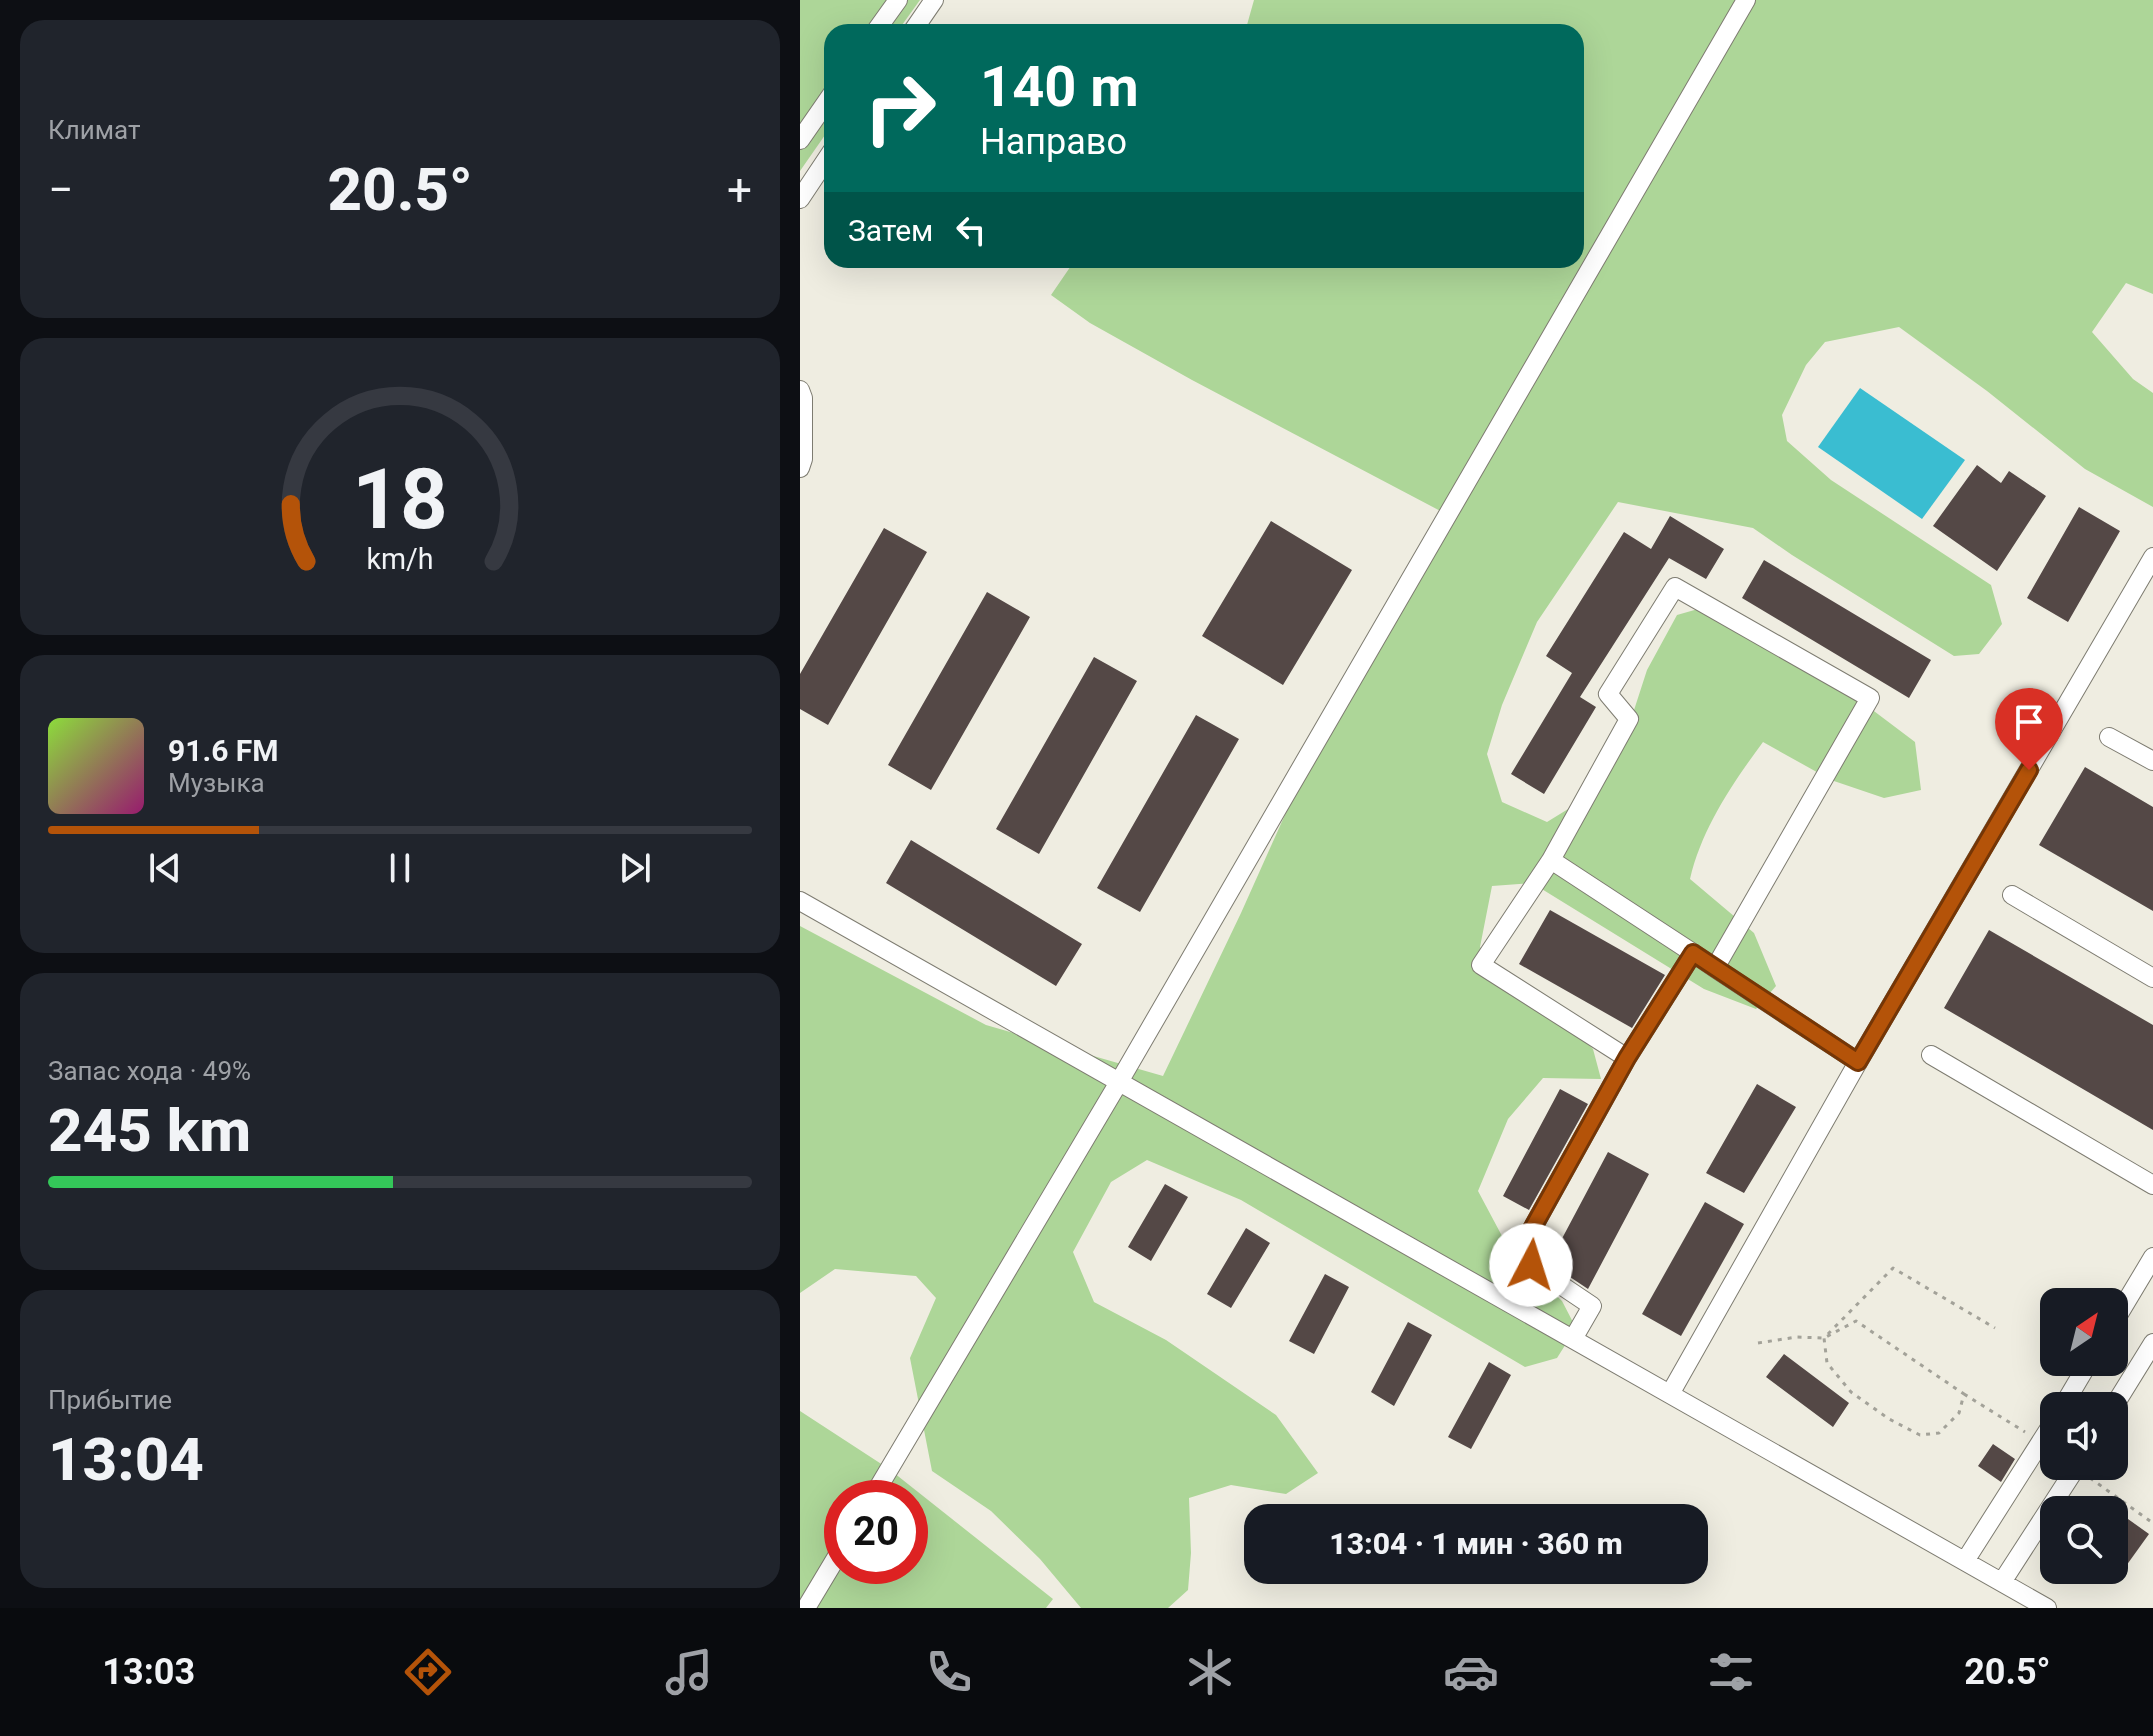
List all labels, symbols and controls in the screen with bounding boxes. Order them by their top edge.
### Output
text: 140 m [980,54,1139,120]
icon: right [848,56,952,160]
text: Климат [48,115,140,145]
text: Направо [980,121,1127,163]
text: 20.5° [328,154,473,225]
text: − [48,164,73,216]
text: + [727,164,752,216]
icon: left [949,208,993,252]
text: Затем [848,213,933,248]
text: 18 [352,451,448,548]
text: km/h [366,543,434,577]
pin [1995,688,2063,770]
icon: arrive [2007,700,2051,744]
text: 91.6 FM [168,733,279,768]
text: Музыка [168,768,265,798]
icon: previous [143,846,187,890]
icon: pause [378,846,422,890]
icon: next [613,846,657,890]
text: Запас хода · 49% [48,1056,251,1086]
text: 245 km [48,1095,251,1166]
position arrow [1489,1223,1573,1307]
north arrow [2040,1288,2128,1376]
map controls [2040,1288,2128,1584]
text: Прибытие [48,1385,172,1415]
button: sound [2040,1392,2128,1480]
text: 13:04 [48,1424,204,1495]
speed limit sign: 20 [824,1480,928,1584]
button: search [2040,1496,2128,1584]
text: 13:04 · 1 мин · 360 m [1329,1526,1623,1561]
icon: directions [400,1644,456,1700]
icon: music [661,1644,717,1700]
icon: phone [921,1644,977,1700]
icon: climate [1182,1644,1238,1700]
icon: car [1443,1644,1499,1700]
icon: filters [1703,1644,1759,1700]
text: 13:03 [102,1651,195,1693]
text: 20.5° [1964,1651,2051,1693]

